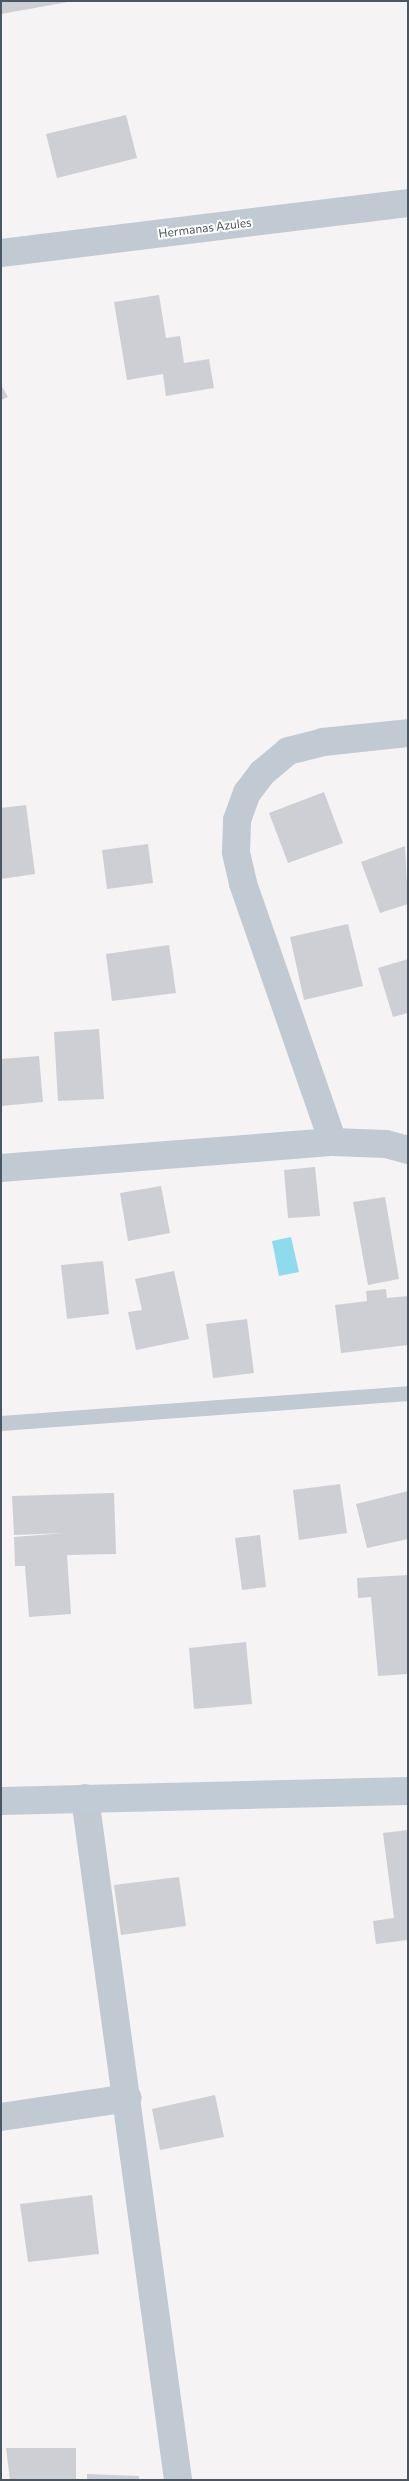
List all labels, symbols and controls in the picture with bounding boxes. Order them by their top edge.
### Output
street label: Hermanas Azules [158,215,252,241]

